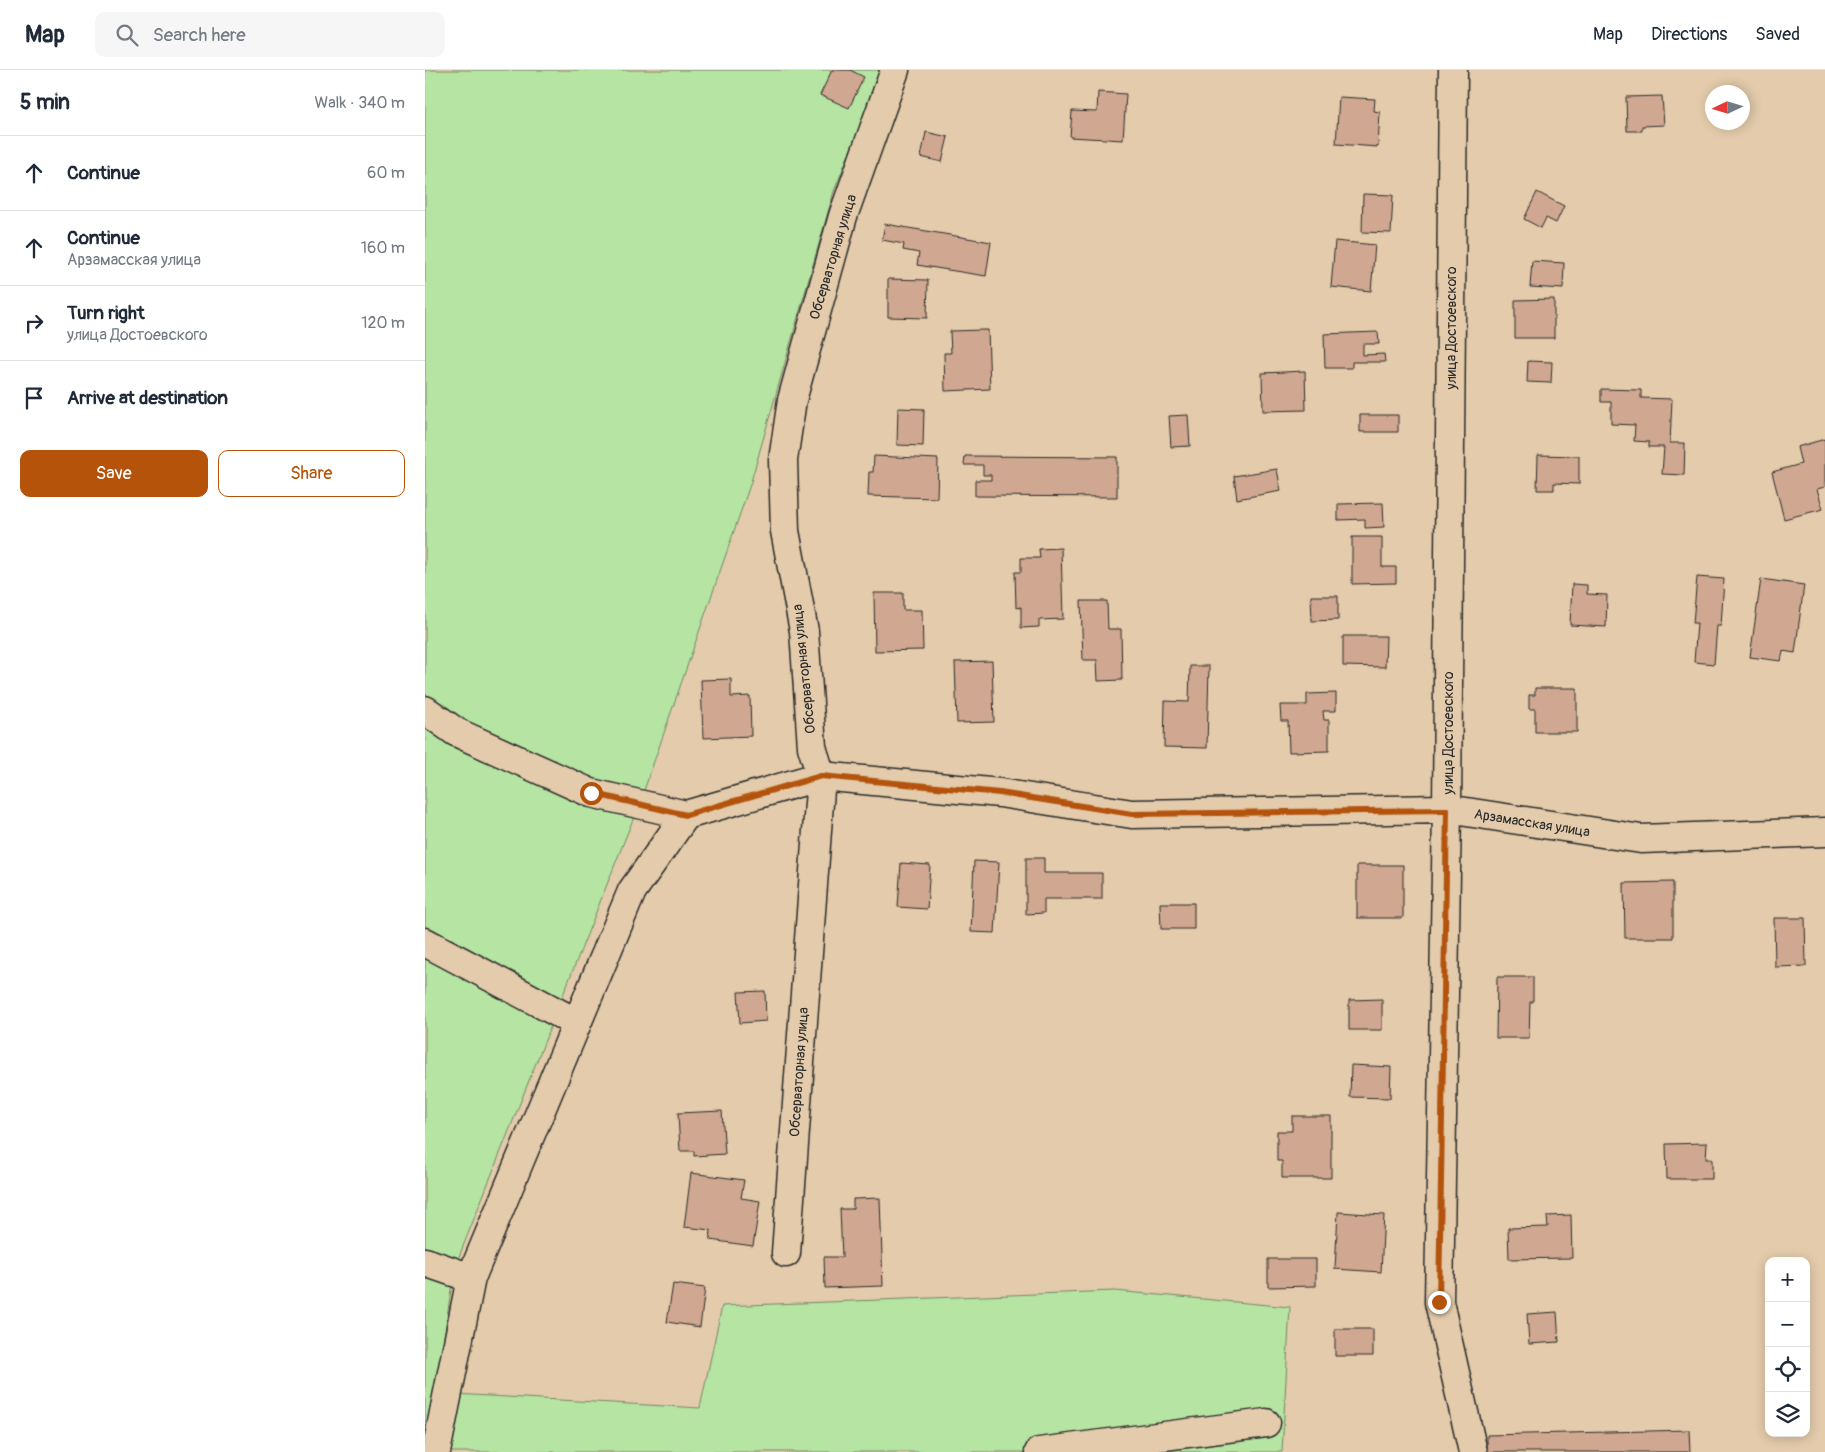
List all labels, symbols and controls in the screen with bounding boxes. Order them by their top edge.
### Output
search box [95,12,445,57]
text: Map [25,20,65,49]
icon: search [113,21,141,49]
text: Search here [153,23,246,47]
text: Map [1593,23,1623,46]
text: Directions [1651,23,1727,46]
text: Saved [1755,23,1800,46]
north arrow [1705,85,1750,130]
text: 5 min [20,89,70,116]
text: Walk · 340 m [314,93,405,113]
icon: ahead [20,159,48,187]
text: Continue [67,161,140,185]
text: 60 m [367,163,405,183]
street label: Обсерваторная улица [806,192,860,322]
text: Continue [67,226,140,250]
icon: ahead [20,234,48,262]
text: 160 m [361,238,405,258]
text: Арзамасская улица [67,250,201,270]
street label: улица Достоевского [1443,266,1460,391]
text: Turn right [67,301,145,325]
icon: right [20,309,48,337]
text: 120 m [361,313,405,333]
text: улица Достоевского [67,325,208,345]
icon: arrive [20,384,48,412]
text: Arrive at destination [67,386,228,410]
button: Save [20,450,208,497]
button: Share [218,450,405,497]
street label: Обсерваторная улица [789,603,819,735]
street label: улица Достоевского [1440,671,1457,796]
route start [580,782,603,805]
street label: Арзамасская улица [1473,805,1591,841]
street label: Обсерваторная улица [786,1007,812,1137]
map controls [1765,1257,1810,1437]
button: + [1765,1257,1810,1302]
route end [1428,1291,1451,1314]
button: − [1765,1302,1810,1347]
button: locate [1765,1347,1810,1392]
button: layers [1765,1392,1810,1437]

